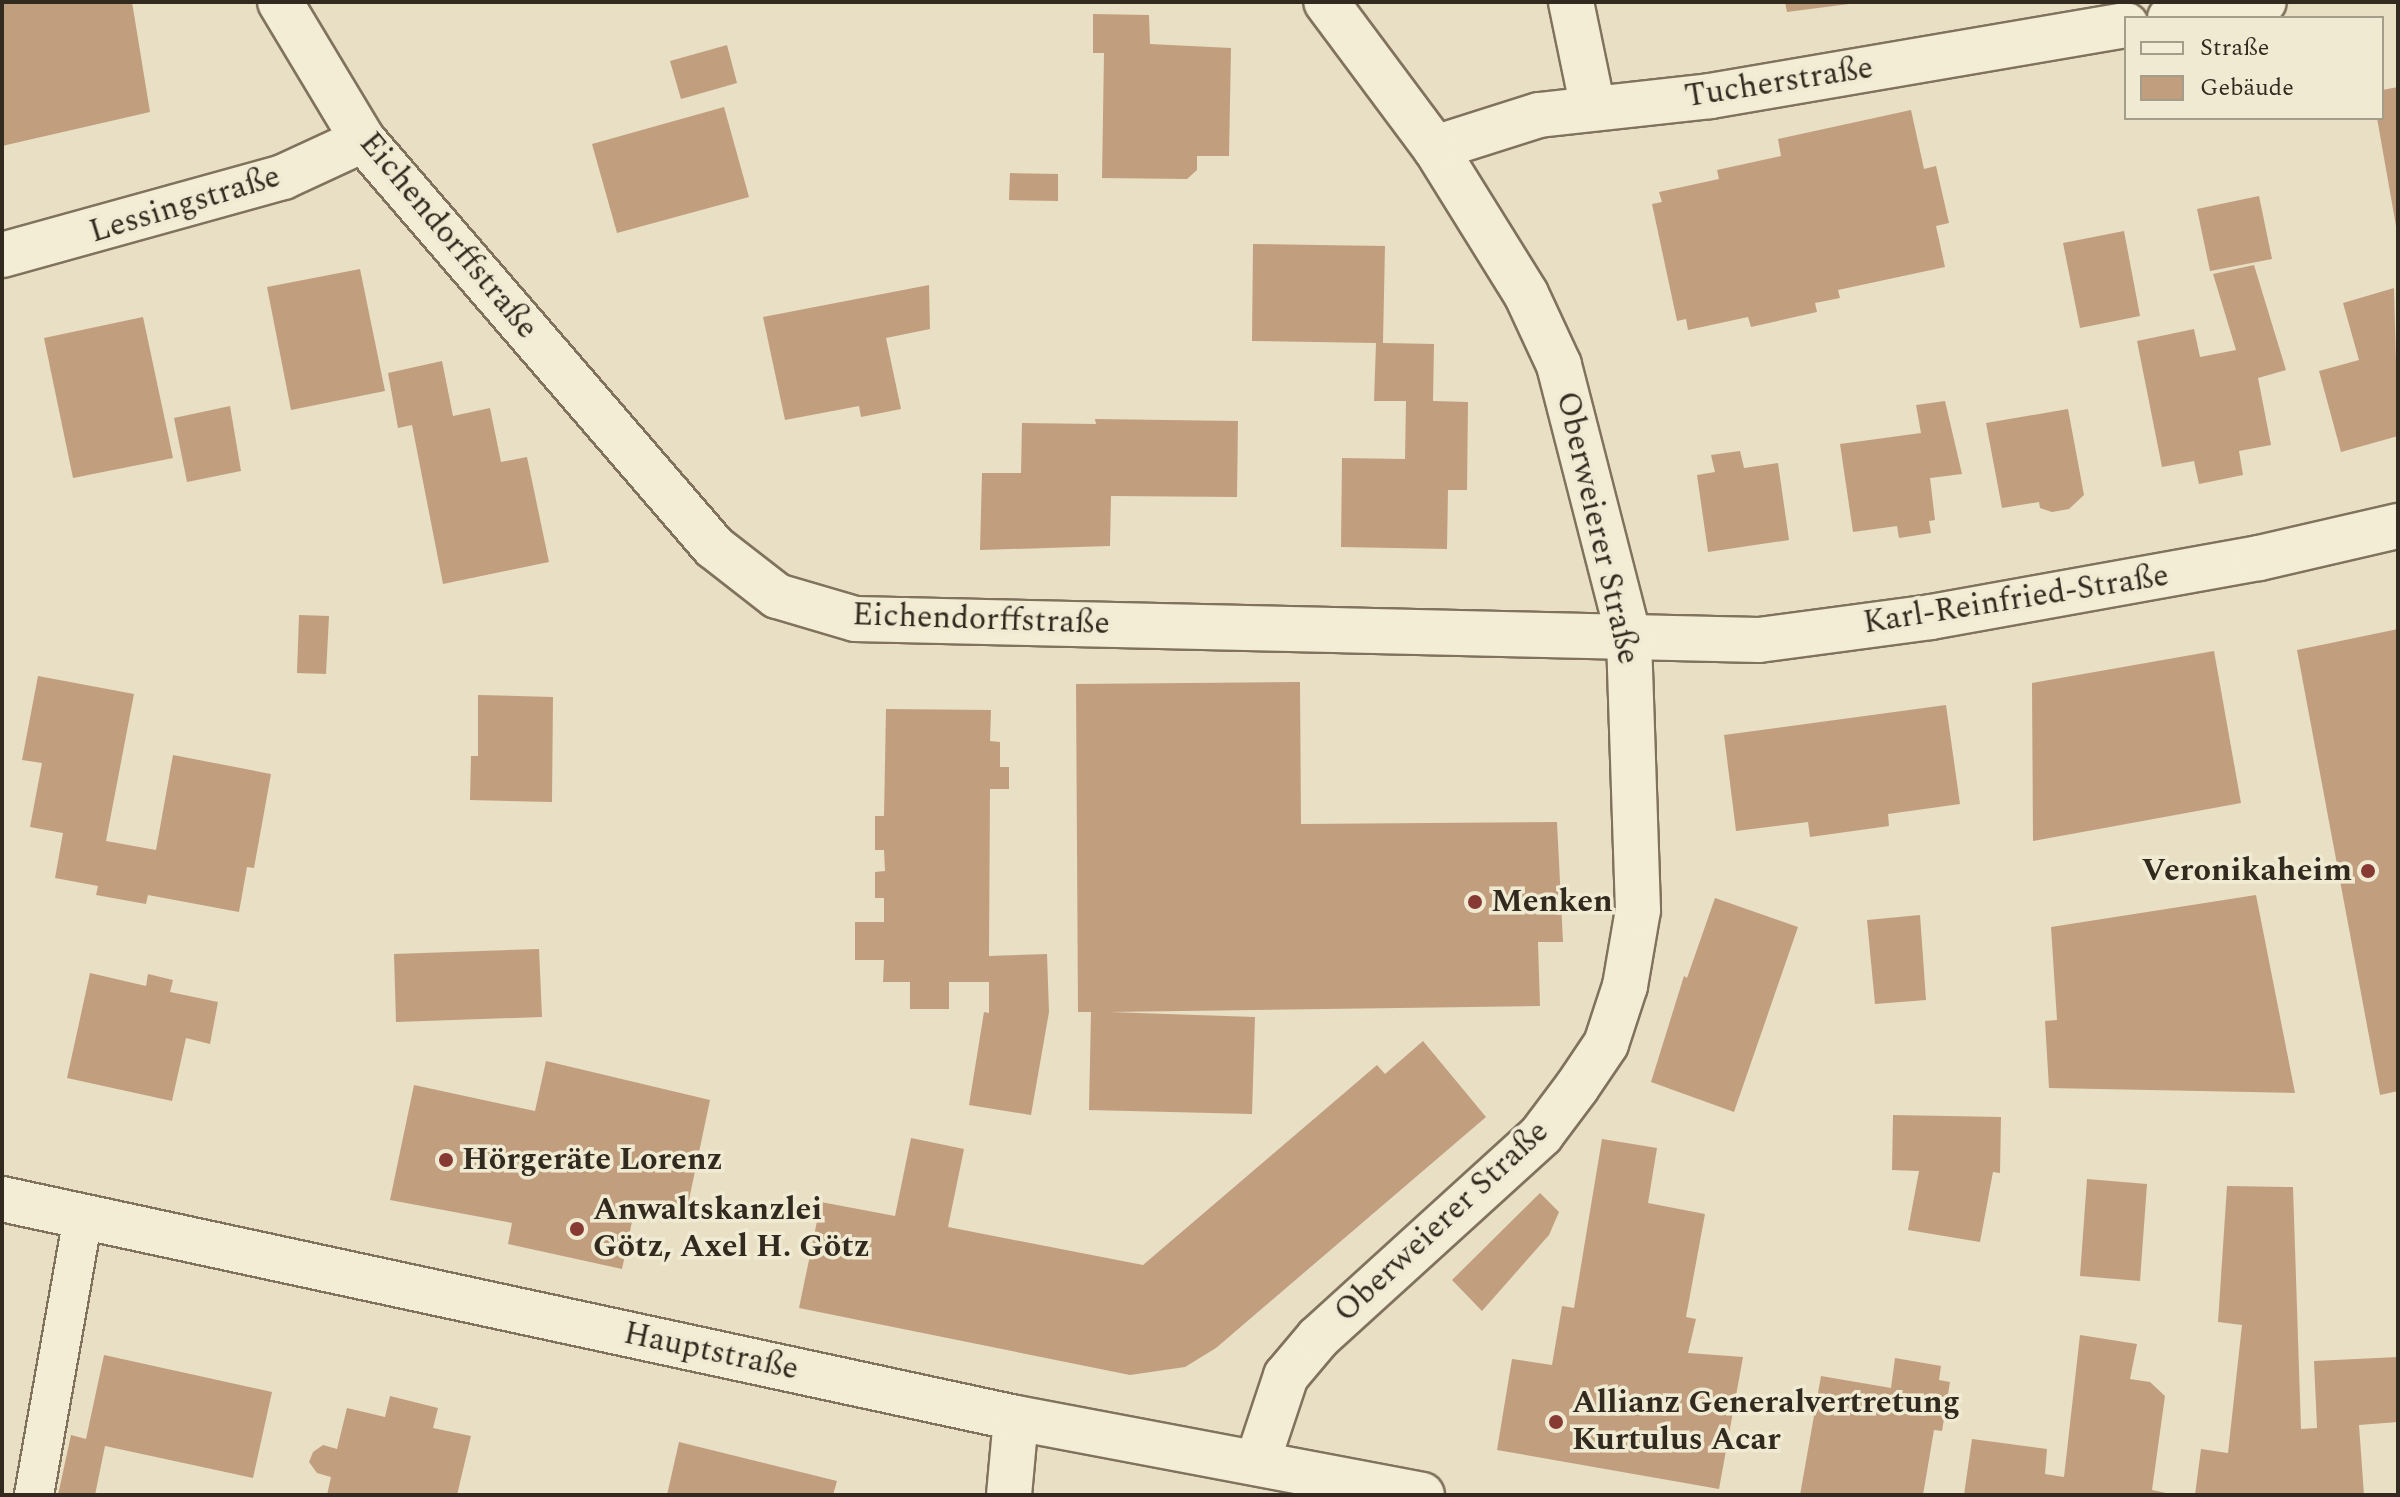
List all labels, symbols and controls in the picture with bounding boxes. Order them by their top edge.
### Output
legend [2124,16,2384,120]
text: Straße [2200,30,2269,66]
street label: Tucherstraße [1682,49,1876,117]
text: Gebäude [2200,70,2294,106]
street label: Eichendorffstraße [350,125,546,347]
street label: Lessingstraße [85,158,285,252]
street label: Oberweierer Straße [1547,388,1647,668]
street label: Karl-Reinfried-Straße [1861,557,2171,643]
street label: Eichendorffstraße [852,596,1110,644]
place label: Veronikaheim [2142,852,2352,890]
marker: Veronikaheim [2359,862,2377,880]
place label: Menken [1491,883,1613,921]
marker: Menken [1466,893,1484,911]
street label: Oberweierer Straße [1327,1113,1557,1331]
place label: Hörgeräte Lorenz [462,1141,723,1179]
marker: Hörgeräte Lorenz [437,1151,455,1169]
place label: Anwaltskanzlei Götz, Axel H. Götz [593,1192,870,1267]
marker: Anwaltskanzlei Götz, Axel H. Götz [568,1220,586,1238]
street label: Hauptstraße [620,1315,802,1389]
place label: Allianz Generalvertretung Kurtulus Acar [1572,1385,1960,1460]
marker: Allianz Generalvertretung Kurtulus Acar [1547,1413,1565,1431]

